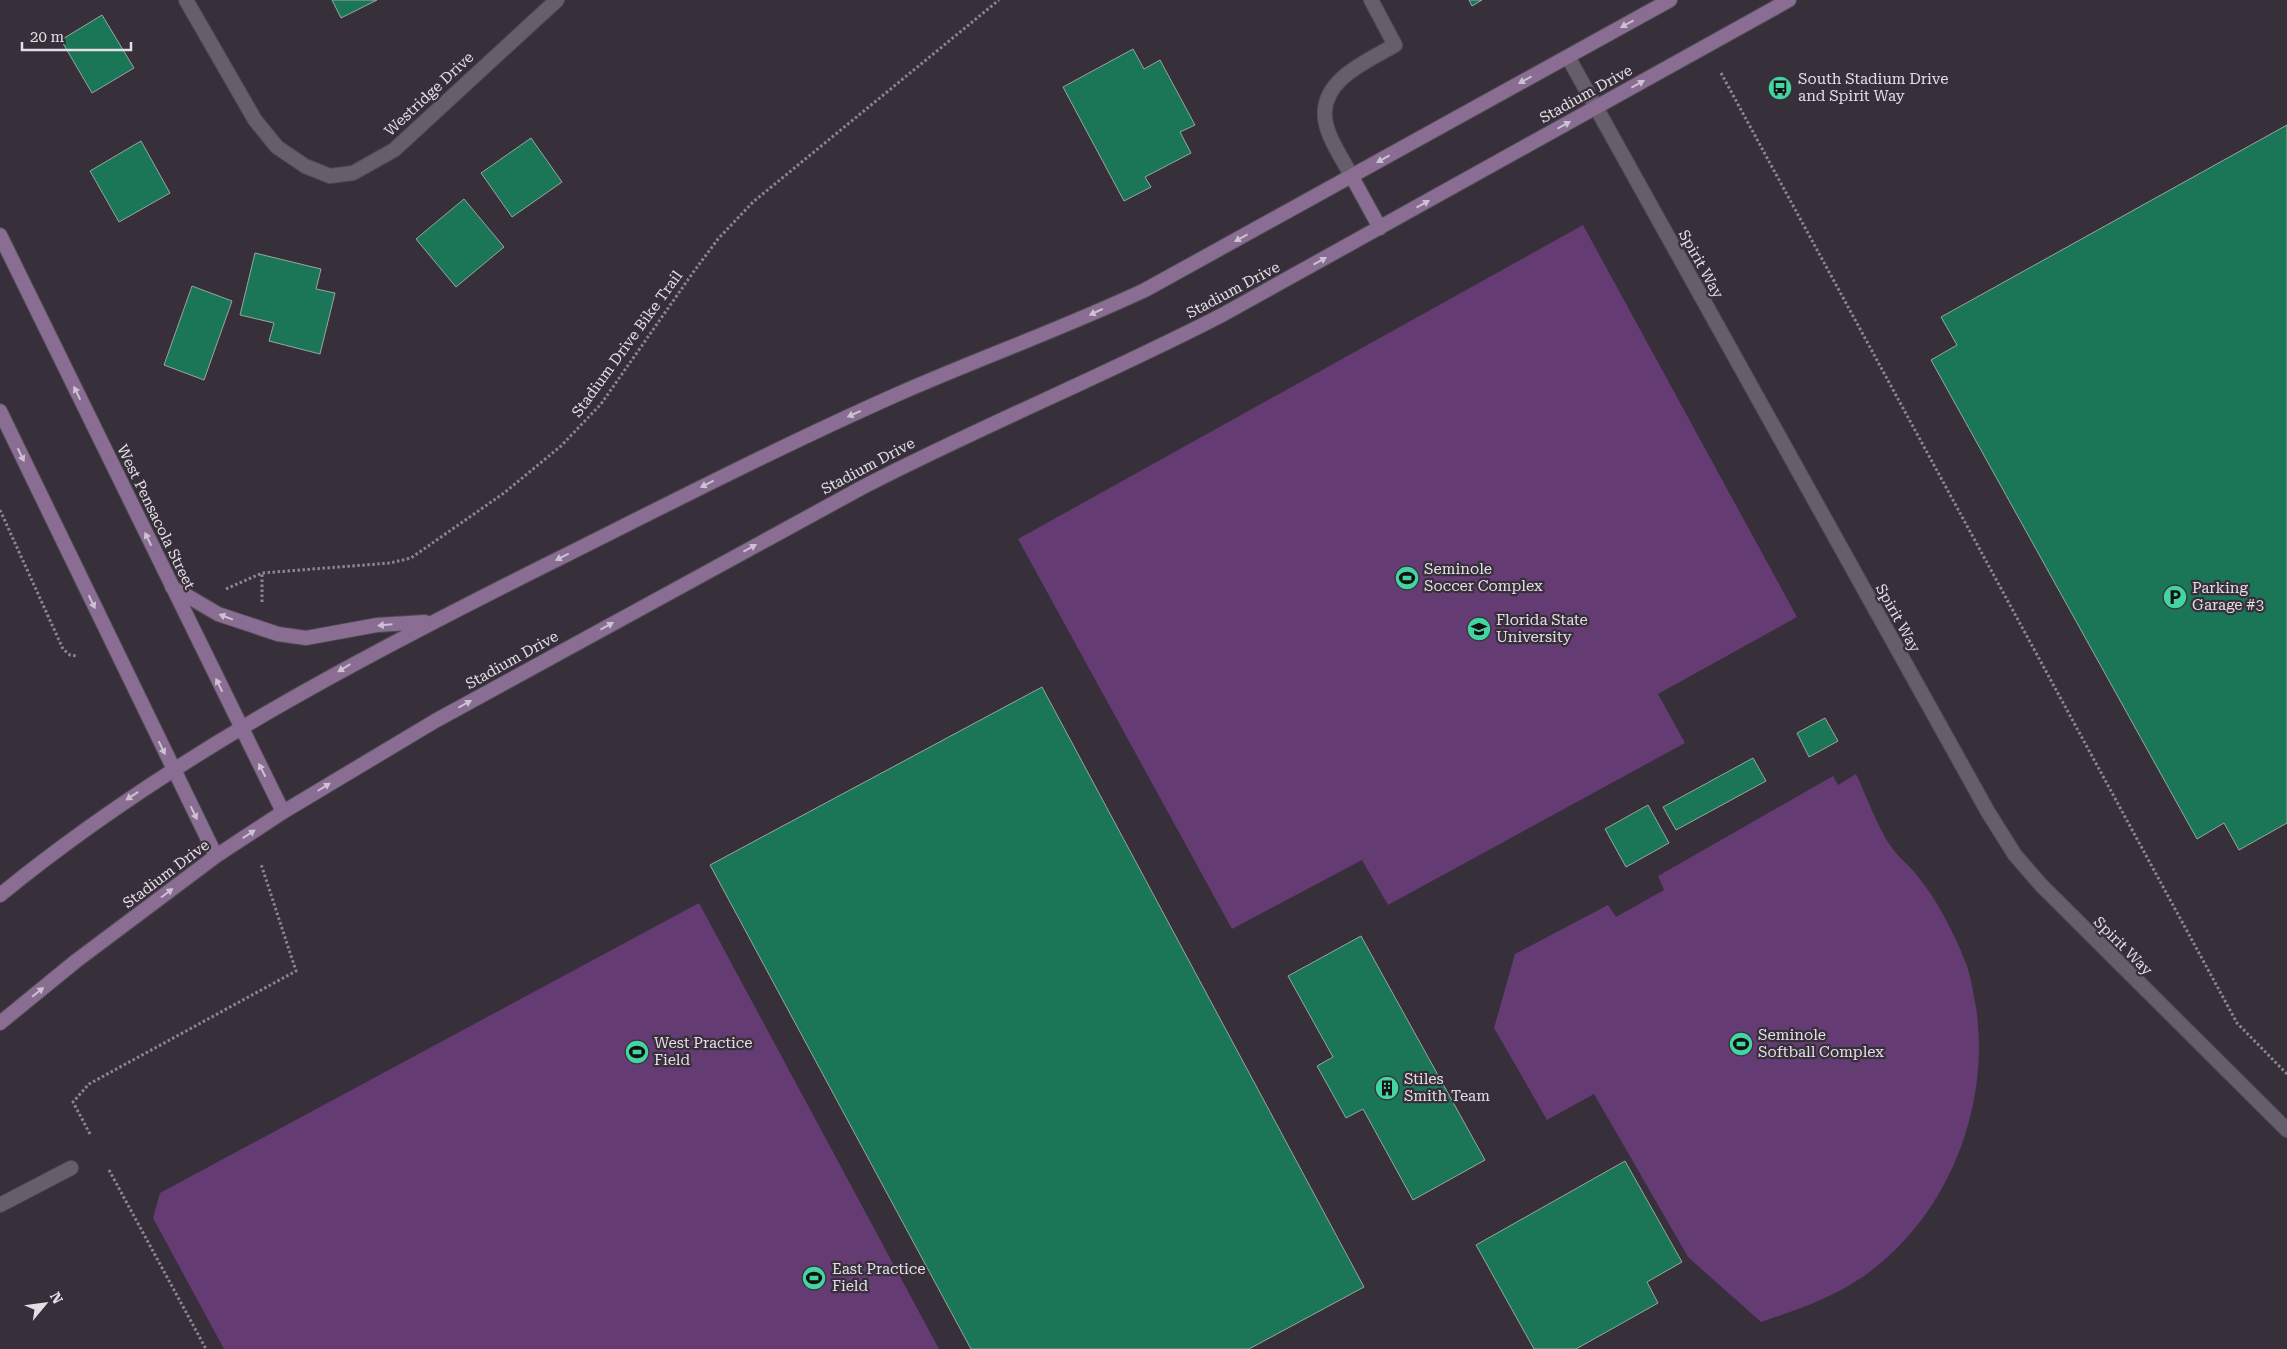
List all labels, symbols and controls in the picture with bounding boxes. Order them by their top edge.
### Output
one-way arrow [1620,19,1634,28]
scale bar [22,20,131,52]
text: 20 m [30,28,65,46]
street label: Westridge Drive [381,48,477,140]
street label: Stadium Drive [1537,61,1635,127]
place label: South Stadium Drive and Spirit Way [1798,70,1948,105]
bus stop icon: South Stadium Drive and Spirit Way [1767,75,1793,101]
one-way arrow [1518,76,1532,85]
one-way arrow [1632,79,1645,88]
one-way arrow [1558,120,1571,129]
one-way arrow [1376,155,1390,164]
one-way arrow [1415,200,1430,208]
street label: Spirit Way [1675,227,1727,301]
one-way arrow [1234,234,1248,243]
one-way arrow [1313,257,1326,266]
street label: Stadium Drive [1183,258,1283,322]
street label: Stadium Drive Bike Trail [568,267,686,421]
one-way arrow [1089,308,1104,317]
one-way arrow [73,385,81,400]
one-way arrow [846,409,861,418]
street label: Stadium Drive [818,434,918,498]
street label: West Pensacola Street [113,442,199,593]
one-way arrow [17,448,25,462]
one-way arrow [700,480,714,488]
one-way arrow [144,531,152,546]
one-way arrow [742,544,757,552]
one-way arrow [555,553,569,561]
place label: Seminole Soccer Complex [1424,560,1543,595]
sports icon: Seminole Soccer Complex [1394,565,1420,591]
place label: Parking Garage #3 [2192,579,2264,614]
street label: Spirit Way [1872,581,1924,655]
parking icon: Parking Garage #3 [2162,584,2188,610]
one-way arrow [88,595,96,609]
place label: Florida State University [1496,611,1588,646]
one-way arrow [218,613,233,621]
school or university icon: Florida State University [1466,616,1492,642]
one-way arrow [376,621,392,629]
one-way arrow [600,622,614,630]
street label: Stadium Drive [463,627,561,693]
one-way arrow [337,664,350,673]
one-way arrow [215,678,223,692]
one-way arrow [458,700,471,709]
one-way arrow [159,741,167,755]
one-way arrow [258,763,266,778]
one-way arrow [318,782,331,791]
one-way arrow [125,791,138,801]
one-way arrow [190,806,198,820]
one-way arrow [243,829,256,839]
street label: Stadium Drive [119,836,213,912]
one-way arrow [160,888,173,898]
street label: Spirit Way [2090,913,2156,979]
one-way arrow [31,987,44,998]
place label: Seminole Softball Complex [1758,1026,1884,1061]
sports icon: Seminole Softball Complex [1728,1031,1754,1057]
place label: West Practice Field [654,1034,752,1069]
sports icon: West Practice Field [624,1039,650,1065]
place label: Stiles Smith Team [1404,1070,1490,1105]
building icon: Stiles Smith Team [1374,1075,1400,1101]
place label: East Practice Field [832,1260,925,1295]
sports icon: East Practice Field [801,1265,827,1291]
north arrow [20,1279,70,1329]
text: N [47,1289,66,1306]

